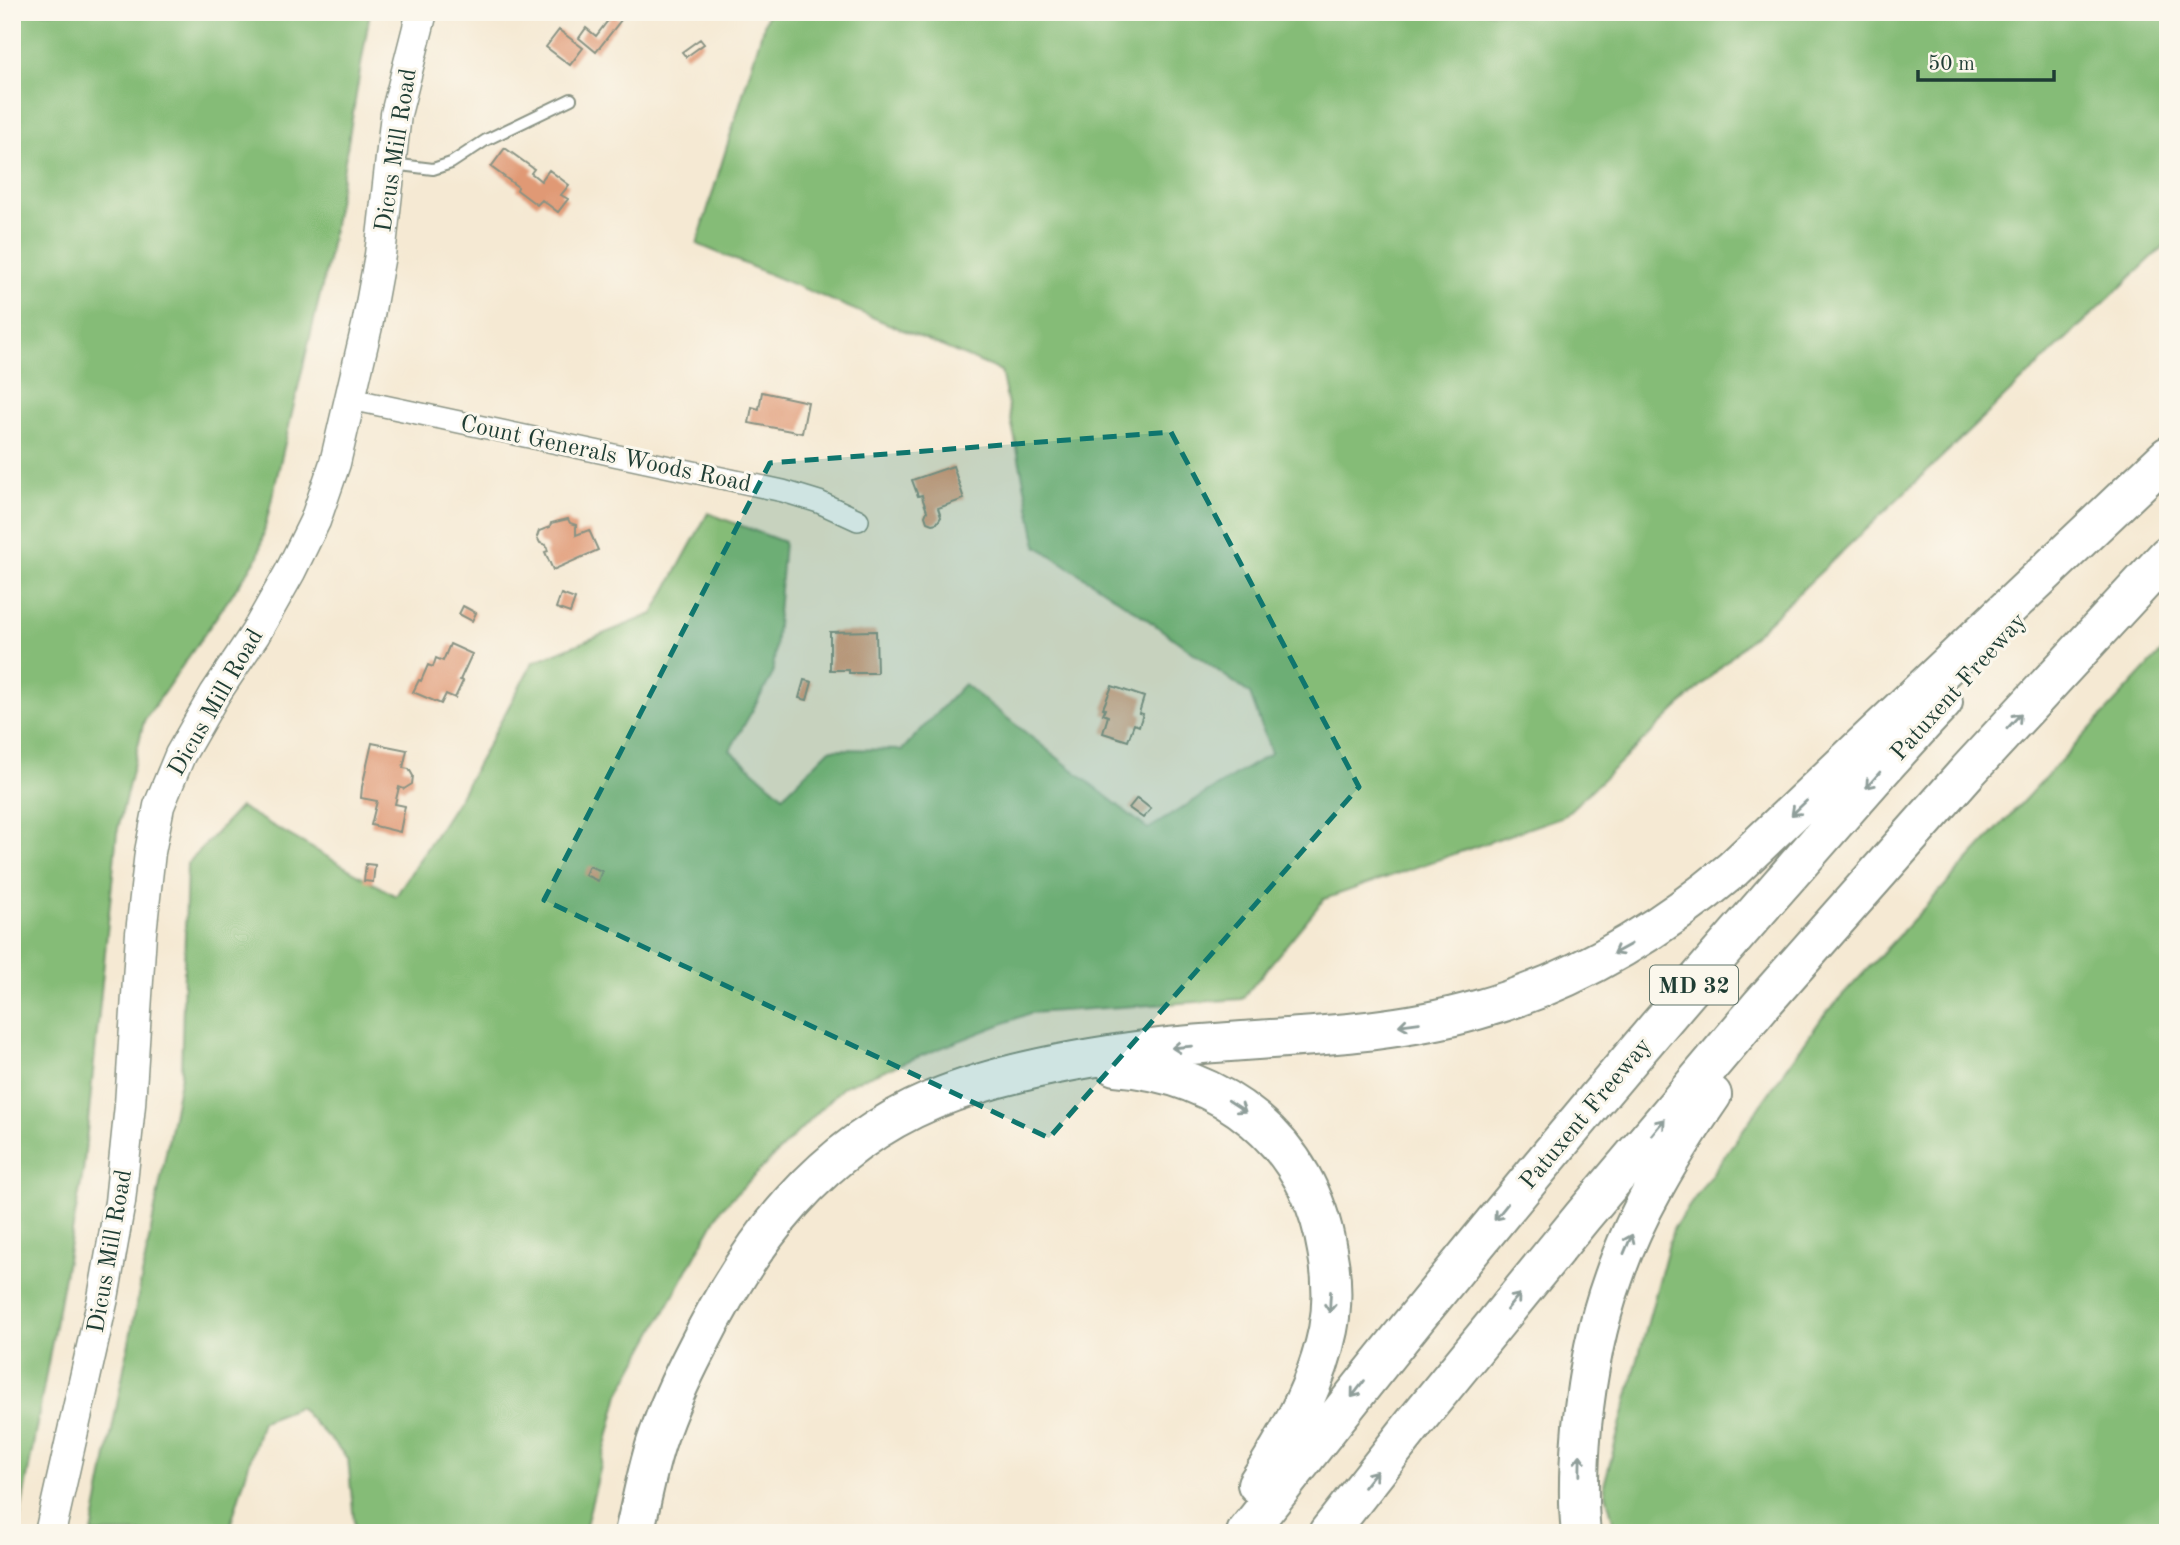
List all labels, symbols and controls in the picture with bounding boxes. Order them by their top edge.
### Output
scale bar [1918,38,2054,82]
text: 50 m [1928,54,1975,75]
street label: Dicus Mill Road [372,67,422,234]
street label: Count Generals Woods Road [458,412,753,498]
street label: Patuxent Freeway [1887,609,2032,766]
street label: Dicus Mill Road [165,625,268,781]
one-way arrow [2006,712,2022,730]
one-way arrow [1865,770,1881,788]
one-way arrow [1791,799,1808,816]
one-way arrow [1612,943,1633,956]
road number: MD 32 [1650,966,1738,1004]
one-way arrow [1398,1018,1421,1031]
street label: Patuxent Freeway [1516,1034,1657,1195]
one-way arrow [1172,1040,1194,1053]
one-way arrow [1226,1099,1246,1113]
one-way arrow [1651,1118,1666,1136]
street label: Dicus Mill Road [85,1168,137,1335]
one-way arrow [1494,1203,1509,1221]
one-way arrow [1622,1234,1635,1255]
one-way arrow [1323,1290,1336,1313]
one-way arrow [1505,1293,1521,1311]
one-way arrow [1351,1380,1366,1398]
one-way arrow [1573,1453,1586,1476]
one-way arrow [1363,1470,1378,1489]

